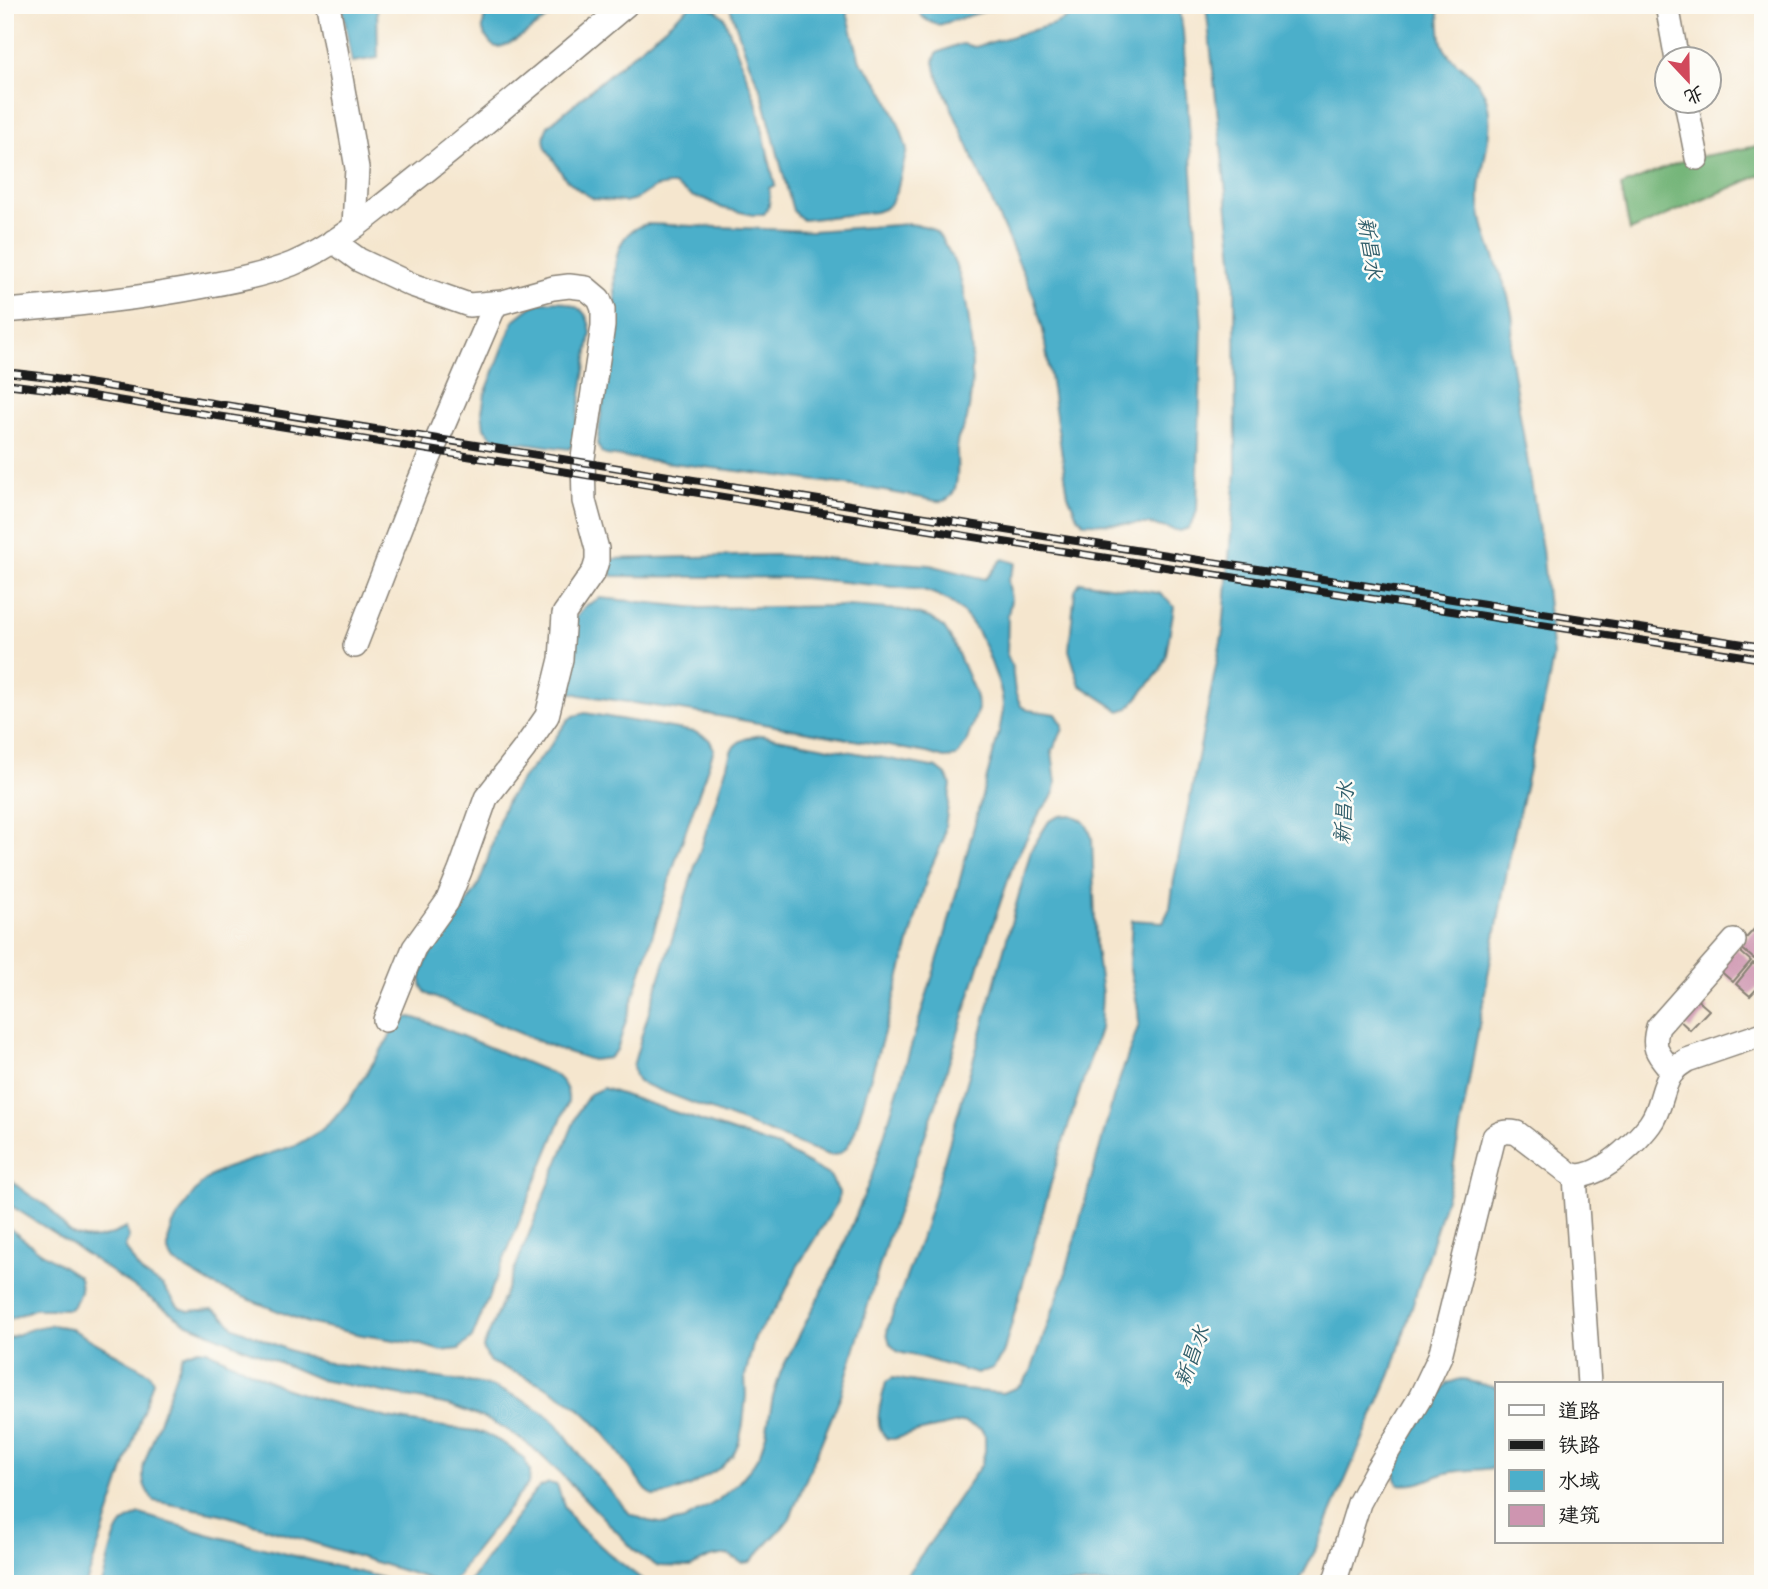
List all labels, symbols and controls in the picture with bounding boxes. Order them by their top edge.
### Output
north arrow [1652,46,1722,116]
text: 北 [1681,81,1708,110]
water label: 新昌水 [1353,215,1388,282]
water label: 新昌水 [1328,780,1359,845]
water label: 新昌水 [1168,1321,1216,1390]
legend [1495,1382,1722,1544]
text: 道路 [1558,1397,1600,1424]
text: 铁路 [1558,1431,1600,1458]
text: 水域 [1558,1467,1600,1494]
text: 建筑 [1558,1501,1600,1528]

